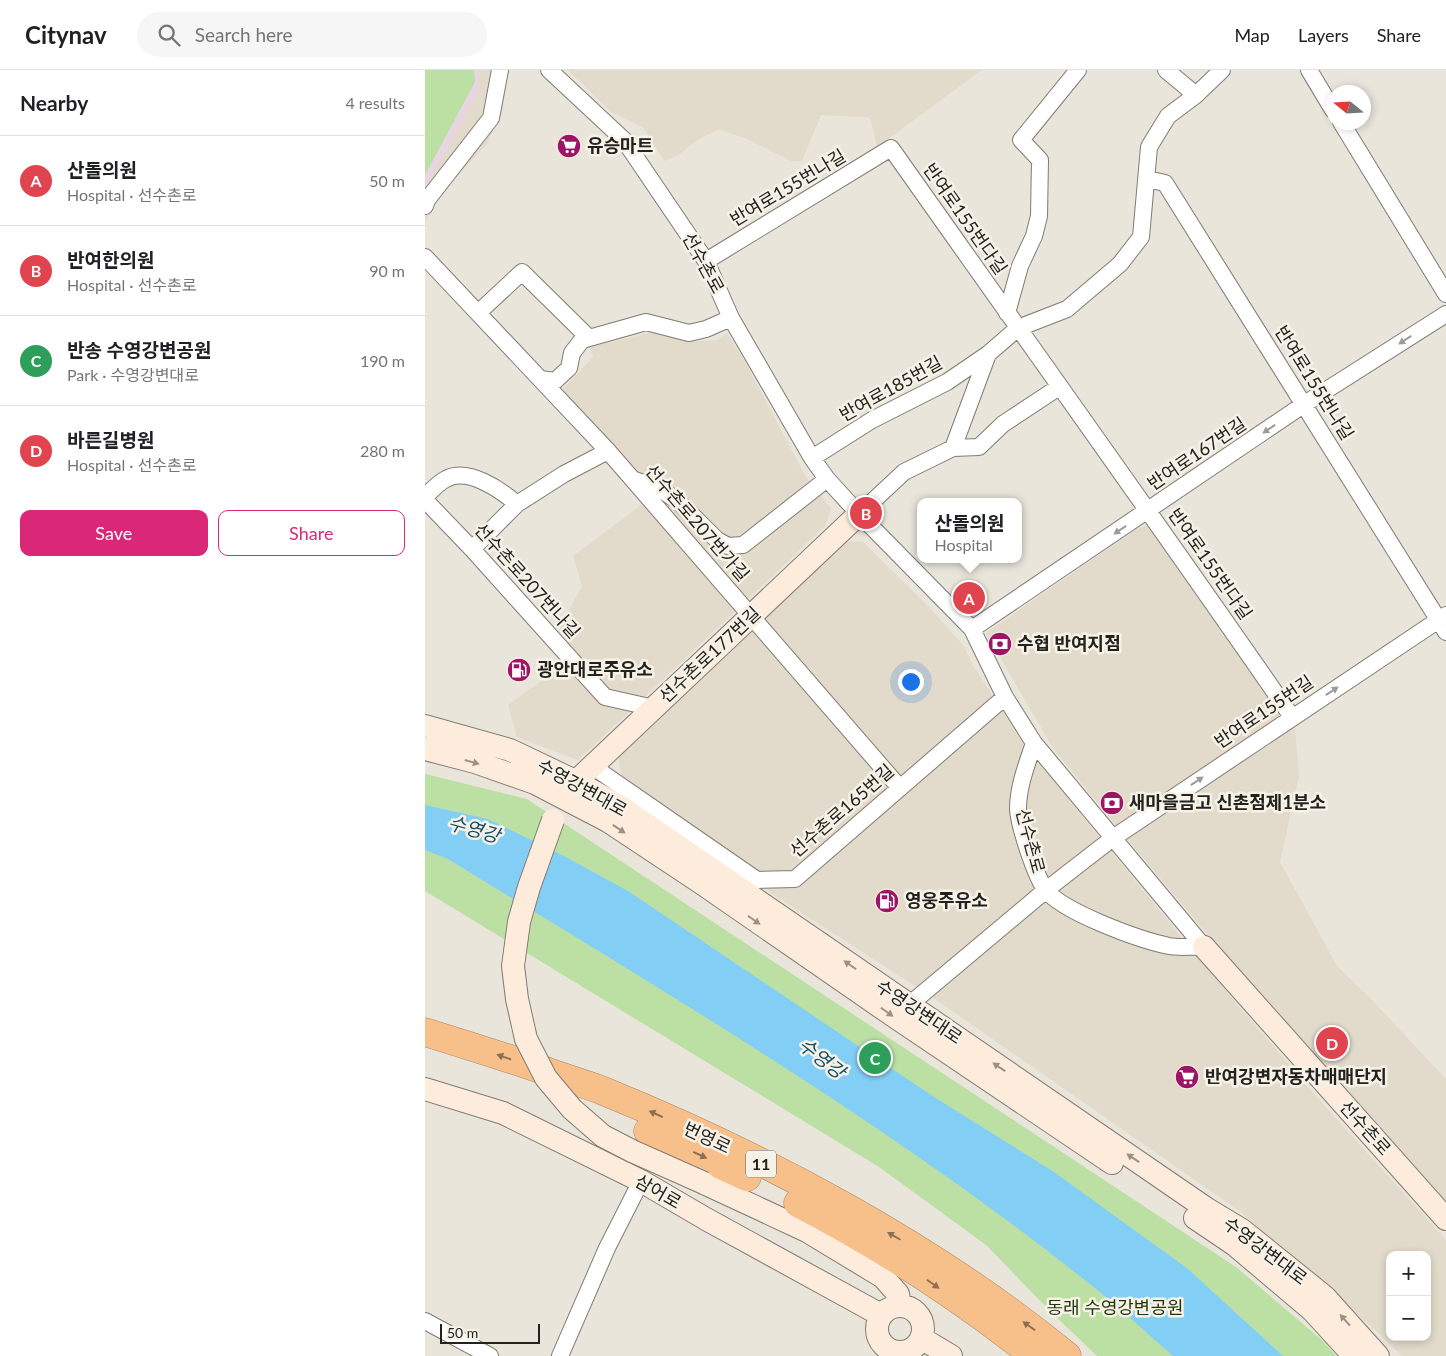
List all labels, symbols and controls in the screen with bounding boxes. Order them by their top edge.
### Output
search box [137,12,487,57]
text: Citynav [25,20,107,49]
icon: search [155,21,183,49]
text: Search here [195,23,293,46]
text: Map [1234,24,1270,46]
text: Layers [1298,24,1349,46]
text: Share [1377,24,1421,46]
north arrow [1326,85,1371,130]
text: Nearby [20,90,88,115]
text: 4 results [345,93,405,112]
supermarket icon: 유승마트 [556,133,582,159]
place label: 유승마트 [587,134,653,156]
street label: 반여로155번나길 [726,144,849,230]
text: 산돌의원 [67,158,137,181]
street label: 반여로155번다길 [919,159,1012,278]
text: A [30,171,42,190]
text: 50 m [369,171,405,190]
text: Hospital · 선수촌로 [67,185,196,204]
street label: 선수촌로 [678,228,730,297]
text: 반여한의원 [67,248,154,271]
text: B [31,261,41,280]
text: 90 m [369,261,405,280]
text: Hospital · 선수촌로 [67,275,196,294]
street label: 반여로155번나길 [1271,321,1359,444]
one-way arrow [1398,335,1412,345]
text: 반송 수영강변공원 [67,338,211,361]
text: C [31,351,41,370]
text: 190 m [360,351,405,370]
street label: 반여로185번길 [835,351,946,425]
text: Park · 수영강변대로 [67,365,199,384]
street label: 반여로167번길 [1143,412,1250,494]
one-way arrow [1262,424,1276,434]
text: 바른길병원 [67,428,154,451]
text: D [30,441,42,460]
text: 280 m [360,441,405,460]
text: Hospital · 선수촌로 [67,455,196,474]
street label: 선수촌로207번가길 [641,460,754,585]
pin: B [850,494,882,532]
popup [917,498,1022,563]
street label: 반여로155번다길 [1164,504,1257,623]
button: Save [20,510,208,556]
button: Share [218,510,405,556]
text: 산돌의원 [935,511,1004,534]
street label: 선수촌로207번나길 [470,518,585,642]
one-way arrow [1114,525,1127,535]
text: Hospital [935,535,993,554]
pin: A [953,579,985,617]
street label: 선수촌로177번길 [654,602,765,707]
bank icon: 수협 반여지점 [987,631,1013,657]
place label: 수협 반여지점 [1017,632,1121,654]
fuel station icon: 광안대로주유소 [506,657,532,683]
place label: 광안대로주유소 [537,658,653,680]
your location [898,669,924,695]
street label: 반여로155번길 [1210,670,1317,752]
one-way arrow [1325,686,1338,696]
street label: 수영강변대로 [534,753,631,821]
one-way arrow [465,758,480,766]
street label: 선수촌로165번길 [785,759,898,861]
one-way arrow [1190,776,1203,786]
bank icon: 새마을금고 신촌점제1분소 [1099,790,1125,816]
place label: 새마을금고 신촌점제1분소 [1129,791,1326,813]
street label: 선수촌로 [1012,806,1050,876]
water label: 수영강 [446,810,505,847]
one-way arrow [612,824,626,834]
fuel station icon: 영웅주유소 [874,888,900,914]
place label: 영웅주유소 [905,889,988,911]
one-way arrow [747,915,761,925]
one-way arrow [844,960,857,970]
street label: 수영강변대로 [872,974,967,1048]
one-way arrow [881,1007,894,1017]
pin: D [1316,1024,1348,1062]
water label: 수영강 [795,1032,852,1084]
pin: C [859,1039,891,1077]
one-way arrow [496,1052,511,1060]
one-way arrow [992,1062,1006,1072]
supermarket icon: 반여강변자동차매매단지 [1174,1064,1200,1090]
place label: 반여강변자동차매매단지 [1205,1065,1387,1087]
street label: 선수촌로 [1335,1095,1396,1159]
one-way arrow [649,1109,663,1117]
street label: 번영로 [680,1117,735,1158]
one-way arrow [692,1150,707,1159]
road number: 11 [746,1150,776,1178]
one-way arrow [1126,1154,1140,1163]
street label: 삼어로 [631,1169,686,1213]
street label: 수영강변대로 [1219,1212,1312,1289]
one-way arrow [887,1231,900,1240]
map controls [1386,1251,1431,1341]
button: + [1386,1251,1431,1296]
one-way arrow [927,1279,940,1289]
park label: 동래 수영강변공원 [1046,1296,1184,1318]
button: − [1386,1296,1431,1341]
one-way arrow [1339,1314,1351,1326]
scale bar [440,1321,540,1344]
one-way arrow [1022,1321,1036,1331]
text: 50 m [447,1324,478,1341]

